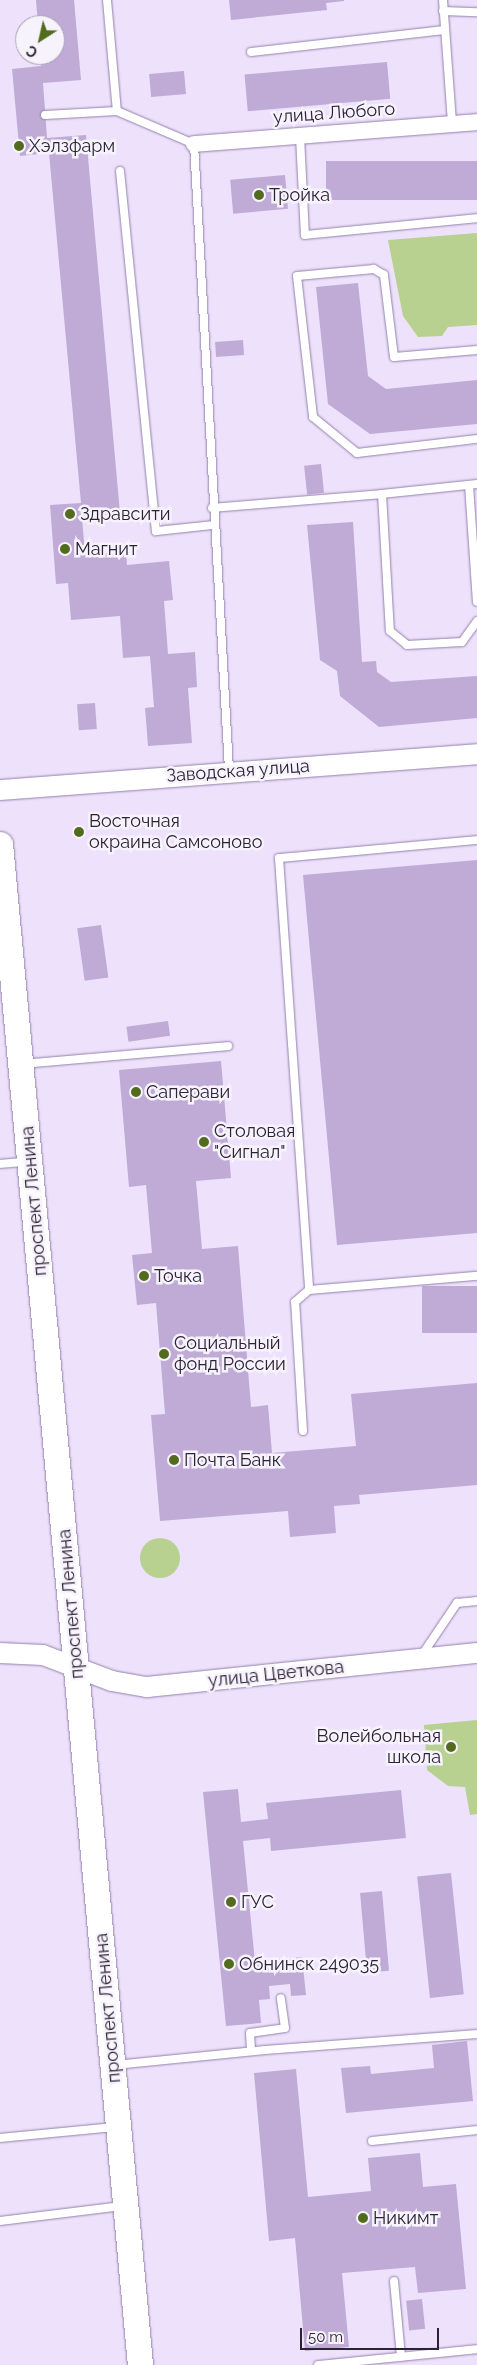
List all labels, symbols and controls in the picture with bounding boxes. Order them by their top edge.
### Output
north arrow [15,15,65,65]
text: С [23,42,41,61]
street label: улица Любого [272,98,396,128]
place label: Хэлзфарм [29,135,115,157]
marker: Хэлзфарм [13,140,25,152]
place label: Тройка [269,184,330,206]
marker: Тройка [253,189,265,201]
place label: Здравсити [80,503,170,525]
marker: Здравсити [64,508,76,520]
place label: Магнит [75,538,138,560]
marker: Магнит [59,543,71,555]
street label: Заводская улица [165,755,311,787]
place label: Восточная окраина Самсоново [89,811,262,854]
marker: Восточная окраина Самсоново [73,826,85,838]
place label: Саперави [146,1081,230,1103]
marker: Саперави [130,1086,142,1098]
place label: Столовая "Сигнал" [214,1121,295,1164]
street label: проспект Ленина [17,1125,51,1277]
marker: Столовая "Сигнал" [198,1136,210,1148]
place label: Точка [154,1265,202,1287]
marker: Точка [138,1270,150,1282]
place label: Социальный фонд России [174,1333,286,1376]
marker: Социальный фонд России [158,1348,170,1360]
place label: Почта Банк [184,1449,281,1471]
marker: Почта Банк [168,1454,180,1466]
street label: проспект Ленина [54,1528,88,1680]
street label: улица Цветкова [207,1656,345,1692]
place label: Волейбольная школа [316,1726,441,1768]
marker: Волейбольная школа [445,1741,457,1753]
place label: ГУС [241,1891,274,1913]
marker: ГУС [225,1896,237,1908]
street label: проспект Ленина [91,1932,125,2084]
place label: Обнинск 249035 [239,1953,379,1975]
marker: Обнинск 249035 [223,1958,235,1970]
place label: Никимт [373,2207,438,2229]
marker: Никимт [357,2212,369,2224]
scale bar [302,2318,441,2350]
text: 50 m [308,2328,343,2346]

